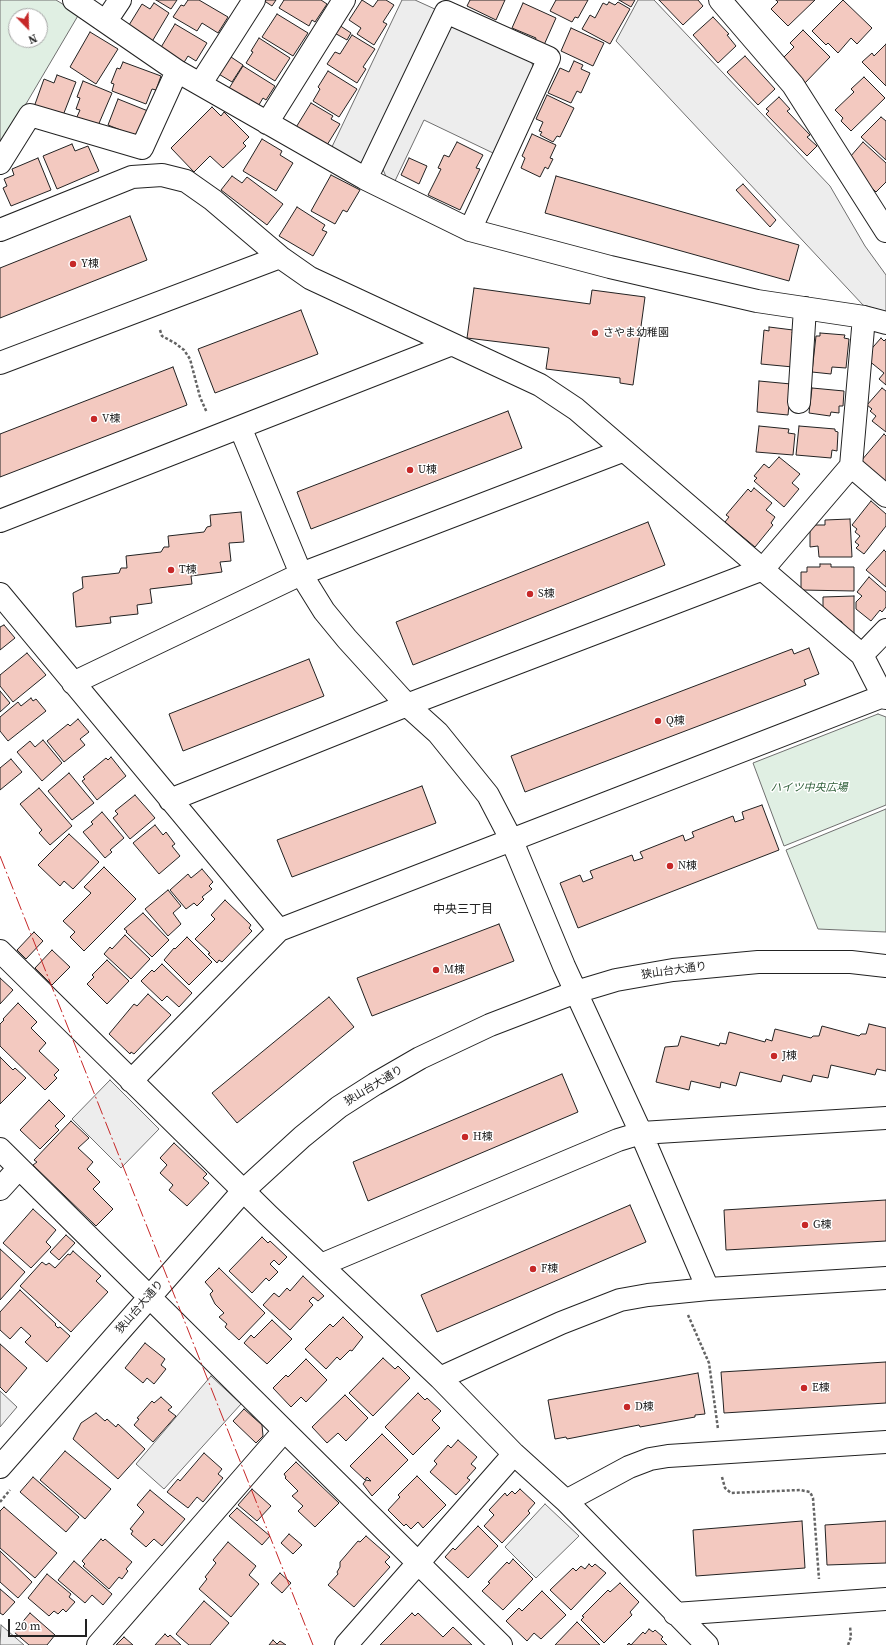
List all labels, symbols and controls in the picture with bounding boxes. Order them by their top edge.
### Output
north arrow [8,8,48,48]
text: N [26,30,39,47]
place label: Y棟 [81,257,99,271]
marker: Y棟 [68,259,78,269]
place label: さやま幼稚園 [603,326,669,340]
marker: さやま幼稚園 [590,328,600,338]
place label: V棟 [102,412,120,426]
marker: V棟 [89,414,99,424]
place label: U棟 [418,463,437,477]
marker: U棟 [405,465,415,475]
place label: T棟 [179,563,197,577]
marker: T棟 [166,565,176,575]
place label: S棟 [538,587,555,601]
marker: S棟 [525,589,535,599]
place label: Q棟 [666,714,685,728]
marker: Q棟 [653,716,663,726]
park label: ハイツ中央広場 [771,781,847,795]
place label: N棟 [678,859,697,873]
marker: N棟 [665,861,675,871]
district label: 中央三丁目 [433,903,493,917]
street label: 狭山台大通り [640,960,708,982]
place label: M棟 [444,963,465,977]
marker: M棟 [431,965,441,975]
place label: J棟 [782,1049,797,1063]
marker: J棟 [769,1051,779,1061]
street label: 狭山台大通り [342,1063,406,1109]
place label: H棟 [473,1130,493,1144]
marker: H棟 [460,1132,470,1142]
place label: G棟 [813,1218,832,1232]
marker: G棟 [800,1220,810,1230]
place label: F棟 [541,1262,558,1276]
marker: F棟 [528,1264,538,1274]
street label: 狭山台大通り [113,1278,167,1336]
place label: E棟 [812,1381,830,1395]
marker: E棟 [799,1383,809,1393]
place label: D棟 [635,1400,654,1414]
marker: D棟 [622,1402,632,1412]
scale bar [10,1611,89,1637]
text: 20 m [15,1618,41,1634]

